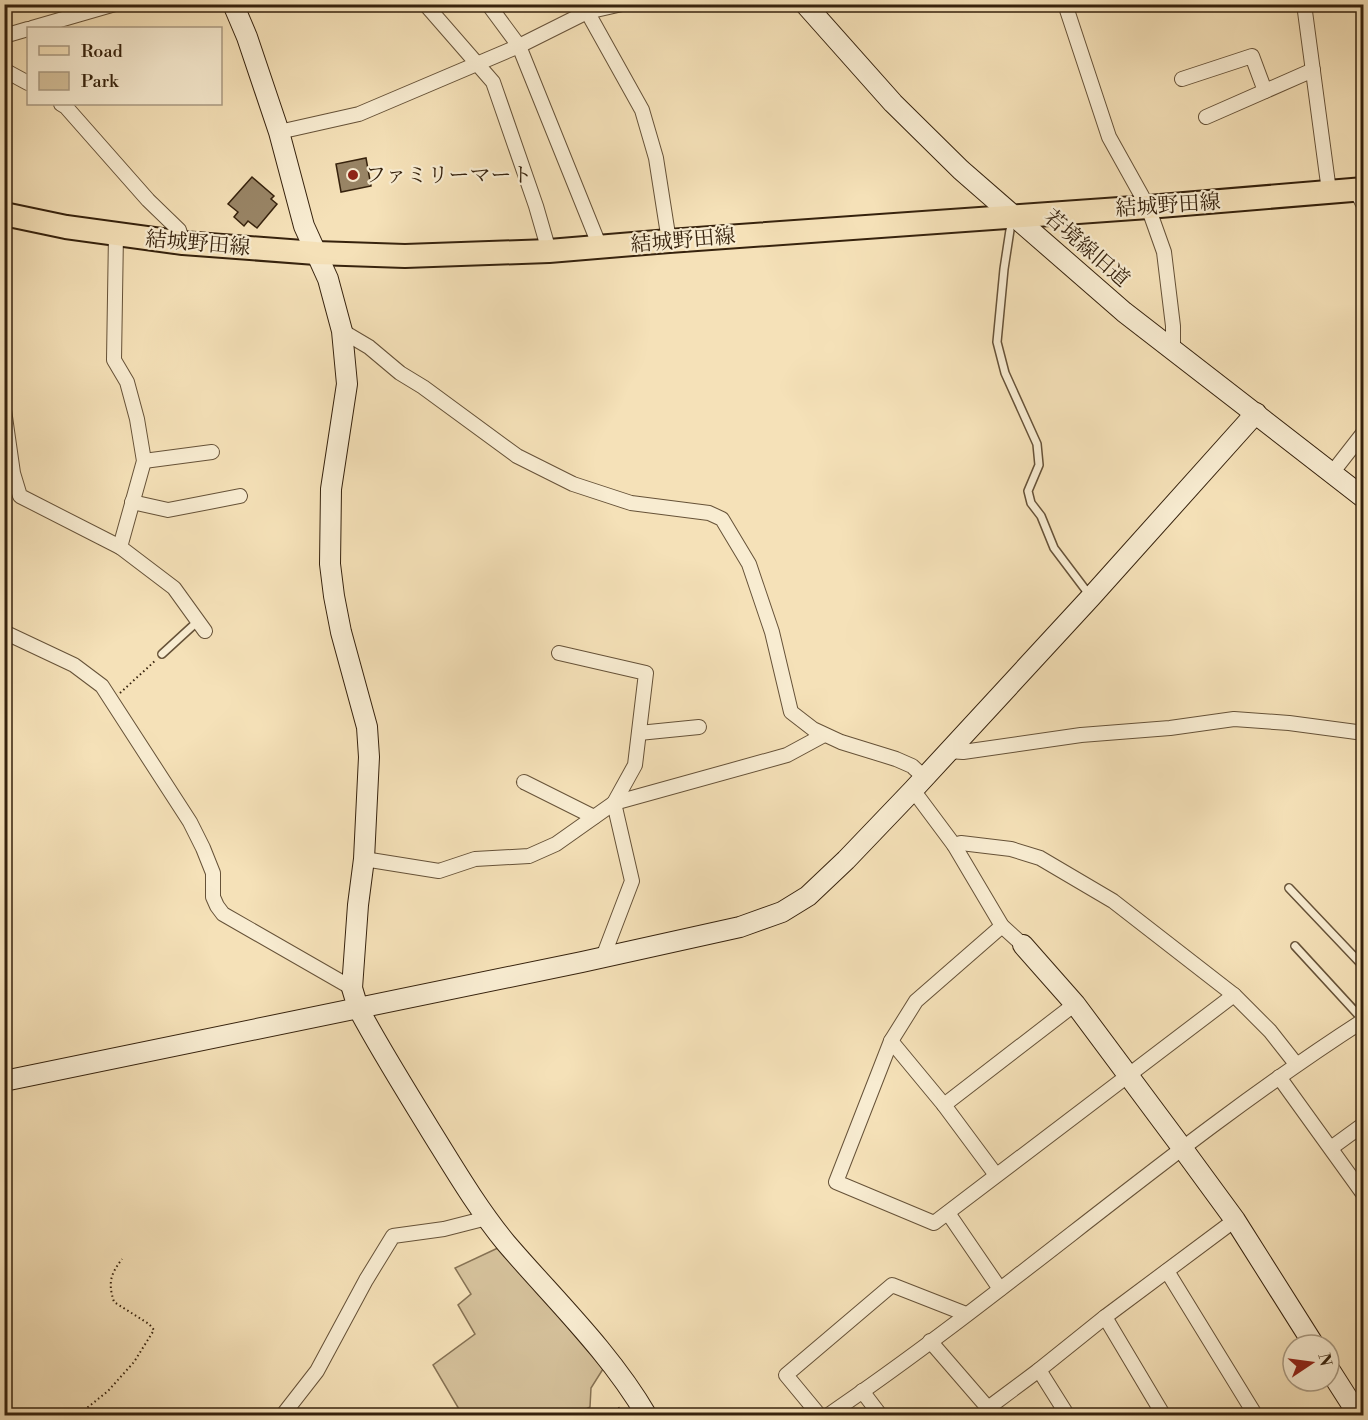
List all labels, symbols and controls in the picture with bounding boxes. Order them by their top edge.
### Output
legend [27,27,222,105]
text: Road [81,40,124,63]
text: Park [81,70,120,93]
place label: ファミリーマート [365,163,533,189]
marker: ファミリーマート [346,168,360,182]
street label: 結城野田線 [1115,189,1221,223]
street label: 若境線旧道 [1038,205,1134,293]
street label: 結城野田線 [630,223,737,259]
street label: 結城野田線 [144,226,251,262]
north arrow [1281,1333,1341,1393]
text: N [1313,1351,1336,1369]

